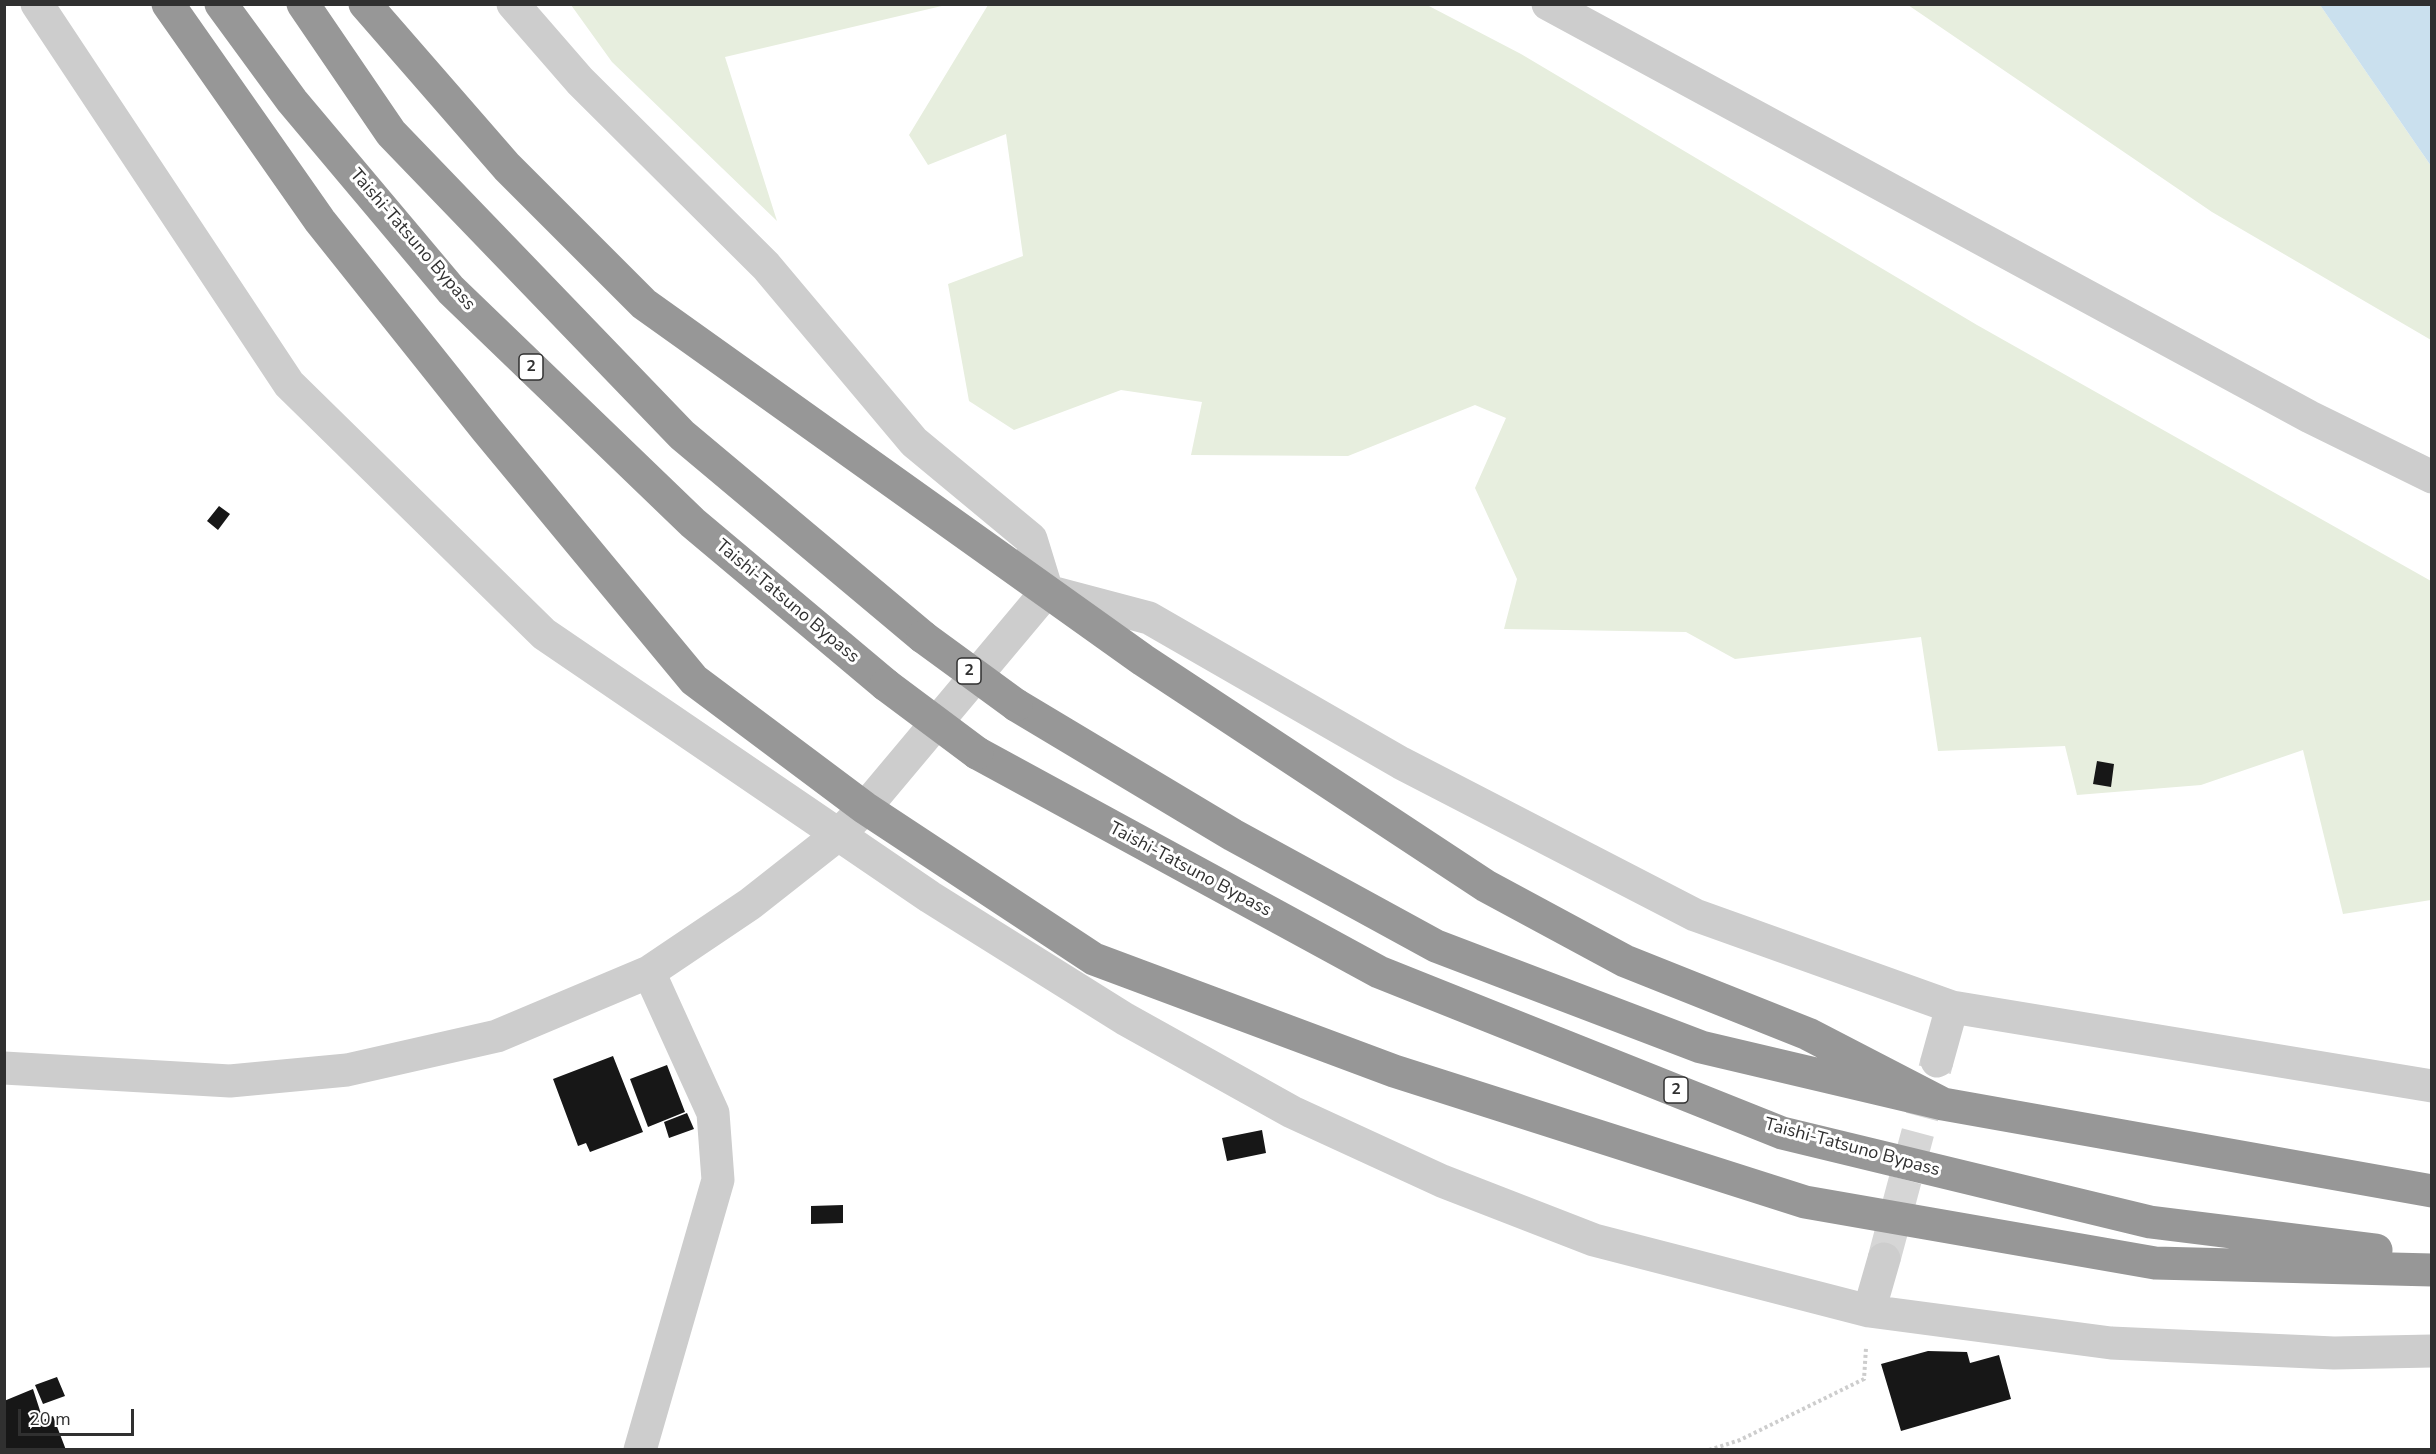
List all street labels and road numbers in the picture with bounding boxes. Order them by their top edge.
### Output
street label: Taishi-Tatsuno Bypass [345,165,479,315]
road number: 2 [519,354,543,380]
street label: Taishi-Tatsuno Bypass [711,536,863,668]
road number: 2 [957,658,981,684]
street label: Taishi-Tatsuno Bypass [1105,818,1275,922]
road number: 2 [1664,1077,1688,1103]
street label: Taishi-Tatsuno Bypass [1762,1114,1942,1182]

